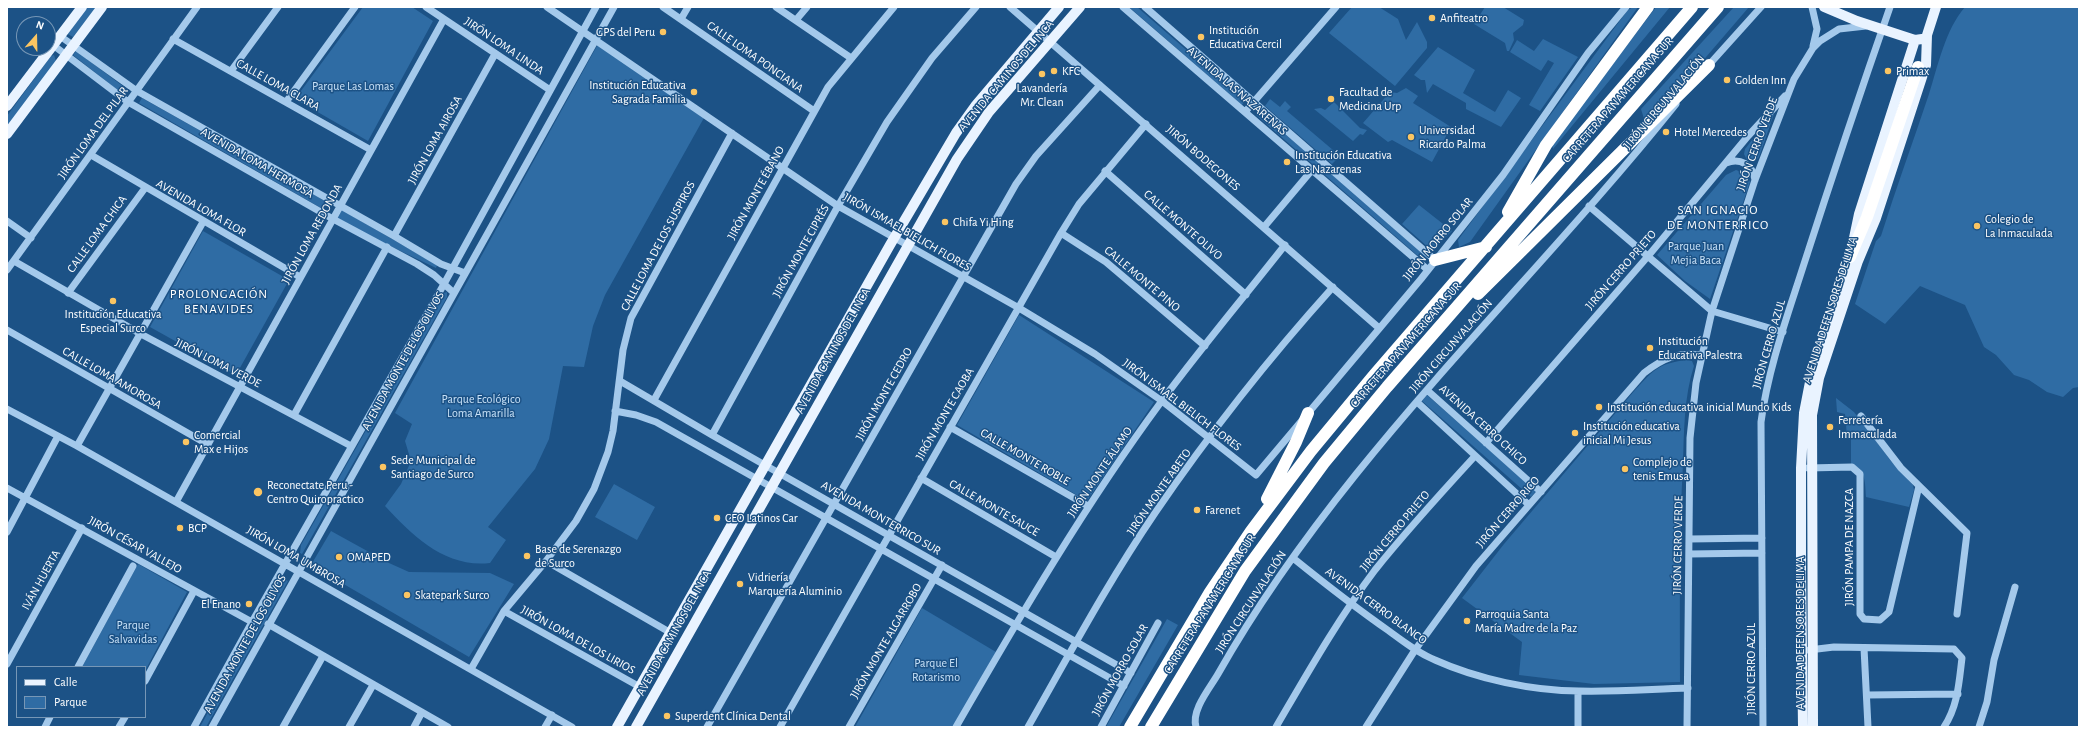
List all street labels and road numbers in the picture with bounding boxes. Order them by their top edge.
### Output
street label: JIRÓN LOMA LINDA [462,14,546,78]
street label: AVENIDA CAMINOS DEL INCA [955,17,1057,135]
street label: CALLE LOMA PONCIANA [704,18,806,96]
street label: CARRETERA PANAMERICANA SUR [1559,34,1677,166]
street label: AVENIDA LAS NAZARENAS [1184,43,1290,139]
street label: JIRÓN CIRCUNVALACIÓN [1620,52,1708,152]
street label: CALLE LOMA CLARA [234,56,322,114]
street label: JIRÓN LOMA DEL PILAR [55,84,131,182]
street label: JIRÓN LOMA AIROSA [405,93,465,187]
street label: JIRÓN CERRO VERDE [1733,95,1781,193]
street label: JIRÓN BODEGONES [1163,122,1243,194]
street label: AVENIDA LOMA HERMOSA [198,125,316,201]
street label: JIRÓN MONTE ÉBANO [724,144,788,242]
street label: AVENIDA LOMA FLOR [153,176,249,240]
street label: CALLE LOMA DE LOS SUSPIROS [618,179,698,313]
street label: JIRÓN LOMA REDONDA [278,181,346,287]
street label: CALLE MONTE OLIVO [1141,187,1225,263]
street label: JIRÓN ISMAEL BIELICH FLORES [841,190,973,274]
street label: CALLE LOMA CHICA [64,192,130,276]
street label: JIRÓN MORRO SOLAR [1400,194,1476,284]
street label: JIRÓN MONTE CIPRÉS [770,202,832,300]
street label: JIRÓN CERRO PRIETO [1582,227,1660,313]
street label: AVENIDA DEFENSORES DE LIMA [1799,235,1861,385]
street label: CALLE MONTE PINO [1101,243,1183,315]
street label: CARRETERA PANAMERICANA SUR [1347,279,1465,411]
street label: AVENIDA CAMINOS DEL INCA [792,286,874,416]
street label: AVENIDA MONTE DE LOS OLIVOS [359,289,447,433]
street label: JIRÓN CIRCUNVALACIÓN [1406,296,1496,396]
street label: JIRÓN CERRO AZUL [1749,298,1789,390]
street label: JIRÓN LOMA VERDE [173,335,263,391]
street label: CALLE LOMA AMOROSA [60,344,164,412]
street label: JIRÓN MONTE CEDRO [853,345,915,443]
street label: JIRÓN ISMAEL BIELICH FLORES [1120,356,1244,454]
street label: JIRÓN MONTE CAOBA [913,365,977,463]
street label: AVENIDA CERRO CHICO [1436,382,1530,468]
street label: JIRÓN MONTE ÁLAMO [1064,424,1136,520]
street label: CALLE MONTE ROBLE [978,425,1072,489]
street label: JIRÓN MONTE ABETO [1124,446,1194,538]
street label: JIRÓN CERRO RICO [1473,473,1543,551]
street label: CALLE MONTE SAUCE [946,476,1042,540]
street label: AVENIDA MONTERRICO SUR [819,478,943,558]
street label: JIRÓN CERRO PRIETO [1357,488,1433,574]
street label: JIRÓN PAMPA DE NAZCA [1842,488,1856,606]
street label: JIRÓN CERRO VERDE [1670,495,1686,595]
street label: JIRÓN CÉSAR VALLEJO [86,513,184,577]
street label: JIRÓN LOMA UMBROSA [244,523,348,591]
street label: CARRETERA PANAMERICANA SUR [1161,531,1259,677]
street label: IVÁN HUERTA [19,547,63,613]
street label: JIRÓN CIRCUNVALACIÓN [1212,548,1290,656]
street label: AVENIDA DEFENSORES DE LIMA [1793,556,1807,710]
street label: AVENIDA CERRO BLANCO [1322,564,1430,648]
street label: AVENIDA CAMINOS DEL INCA [633,568,715,698]
street label: AVENIDA MONTE DE LOS OLIVOS [201,572,289,716]
street label: JIRÓN MONTE ALGARROBO [847,581,925,701]
street label: JIRÓN LOMA DE LOS LIRIOS [518,603,638,677]
street label: JIRÓN MORRO SOLAR [1089,621,1151,719]
street label: JIRÓN CERRO AZUL [1744,623,1758,715]

